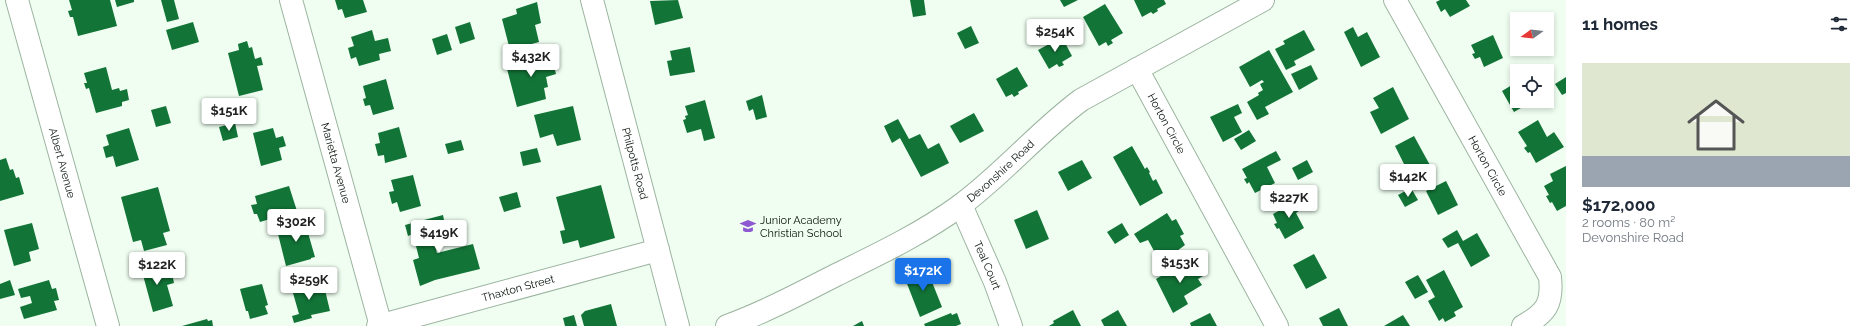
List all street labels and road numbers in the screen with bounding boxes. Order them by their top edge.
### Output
street label: Horton Circle [1145,91,1189,156]
street label: Marietta Avenue [319,121,353,205]
street label: Albert Avenue [46,126,79,200]
street label: Philpotts Road [619,126,651,201]
street label: Horton Circle [1466,133,1510,199]
street label: Devonshire Road [964,137,1037,205]
street label: Teal Court [971,239,1004,292]
street label: Thaxton Street [480,272,556,304]

